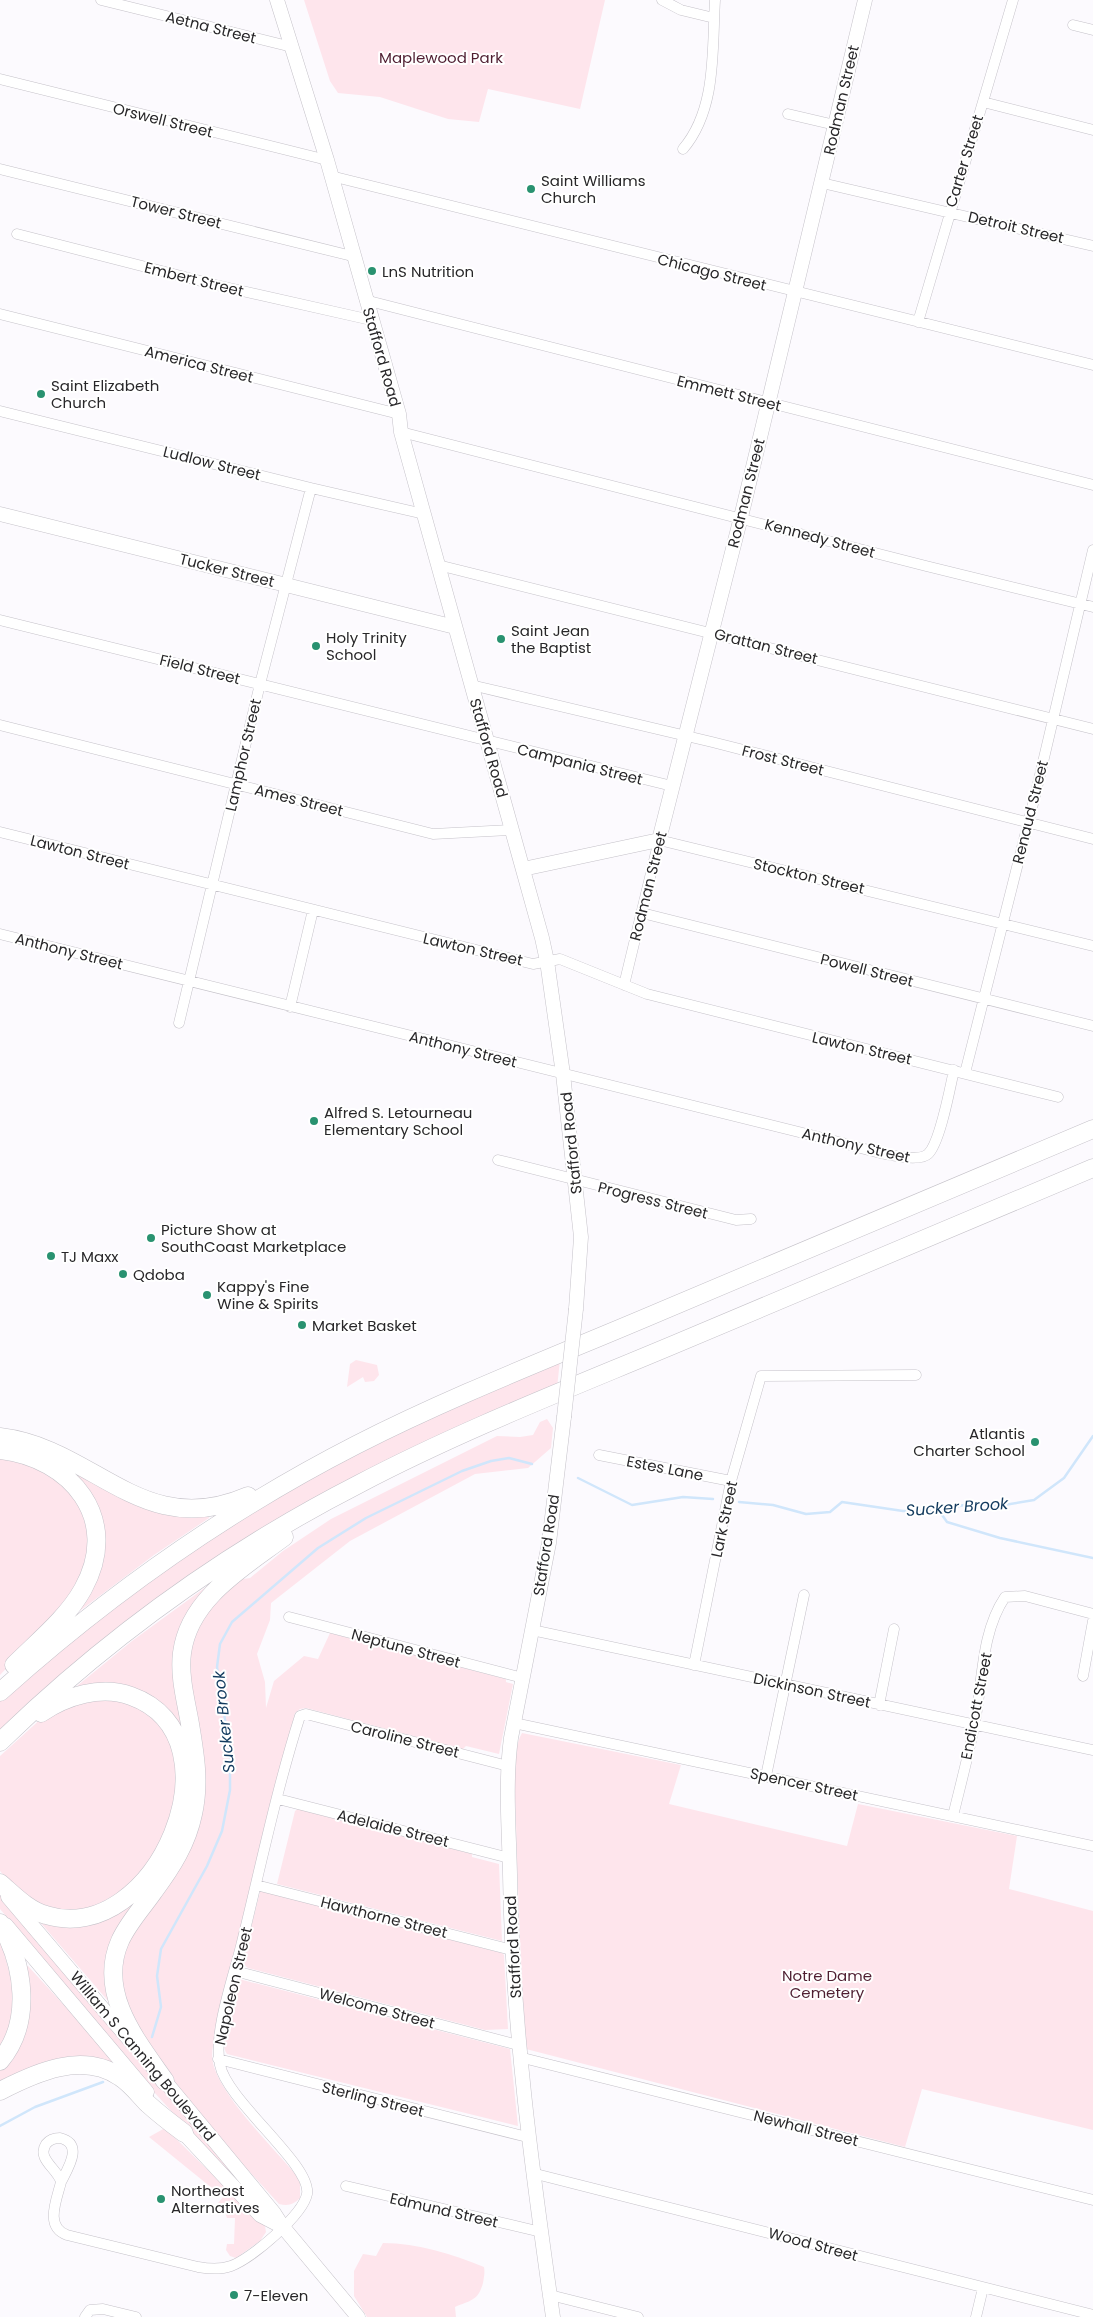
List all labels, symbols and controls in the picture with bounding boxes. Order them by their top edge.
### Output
street label: Aetna Street [164,6,258,48]
street label: Rodman Street [818,43,864,157]
park label: Maplewood Park [379,47,503,68]
street label: Orswell Street [111,97,215,143]
street label: Carter Street [940,112,988,210]
place label: Saint Williams Church [541,170,646,208]
marker: Saint Williams Church [525,183,537,195]
street label: Tower Street [128,191,224,233]
street label: Detroit Street [966,206,1066,248]
street label: Chicago Street [655,248,769,296]
street label: Embert Street [142,257,246,301]
place label: LnS Nutrition [382,261,474,282]
marker: LnS Nutrition [366,265,378,277]
street label: Stafford Road [358,305,406,409]
street label: America Street [142,340,256,388]
street label: Emmett Street [675,370,783,416]
place label: Saint Elizabeth Church [51,375,159,413]
marker: Saint Elizabeth Church [35,388,47,400]
street label: Rodman Street [722,436,770,550]
street label: Ludlow Street [161,441,263,485]
street label: Kennedy Street [763,513,877,563]
street label: Tucker Street [177,548,277,592]
place label: Saint Jean the Baptist [511,620,591,658]
street label: Grattan Street [712,623,820,669]
place label: Holy Trinity School [326,627,407,665]
marker: Saint Jean the Baptist [495,633,507,645]
marker: Holy Trinity School [310,640,322,652]
street label: Field Street [158,649,242,689]
street label: Stafford Road [465,696,513,800]
street label: Lamphor Street [220,697,266,813]
street label: Campania Street [515,738,645,790]
street label: Frost Street [740,740,826,780]
street label: Renaud Street [1007,758,1053,866]
street label: Ames Street [252,779,346,821]
street label: Rodman Street [624,829,672,943]
street label: Lawton Street [28,830,132,874]
street label: Stockton Street [751,853,867,899]
street label: Anthony Street [13,927,125,975]
street label: Lawton Street [421,927,525,971]
street label: Powell Street [818,948,916,992]
street label: Anthony Street [407,1025,519,1073]
street label: Lawton Street [810,1026,914,1070]
street label: Stafford Road [555,1091,587,1195]
place label: Alfred S. Letourneau Elementary School [324,1102,472,1140]
marker: Alfred S. Letourneau Elementary School [308,1115,320,1127]
street label: Anthony Street [800,1122,912,1168]
street label: Progress Street [596,1176,710,1224]
place label: Picture Show at SouthCoast Marketplace [161,1219,346,1257]
marker: Picture Show at SouthCoast Marketplace [145,1232,157,1244]
place label: TJ Maxx [61,1246,119,1267]
marker: TJ Maxx [45,1250,57,1262]
place label: Qdoba [133,1264,185,1285]
marker: Qdoba [117,1268,129,1280]
place label: Kappy's Fine Wine & Spirits [217,1276,319,1314]
marker: Kappy's Fine Wine & Spirits [201,1289,213,1301]
place label: Market Basket [312,1315,417,1336]
marker: Market Basket [296,1319,308,1331]
place label: Atlantis Charter School [913,1423,1025,1461]
marker: Atlantis Charter School [1029,1436,1041,1448]
street label: Estes Lane [625,1450,705,1486]
street label: Lark Street [706,1479,742,1559]
water label: Sucker Brook [905,1492,1010,1522]
street label: Stafford Road [528,1493,564,1597]
street label: Neptune Street [349,1623,463,1673]
street label: Endicott Street [955,1651,997,1761]
street label: Dickinson Street [751,1667,873,1713]
water label: Sucker Brook [207,1669,241,1774]
street label: Caroline Street [349,1715,461,1763]
street label: Spencer Street [748,1762,860,1806]
street label: Adelaide Street [335,1804,451,1852]
street label: Hawthorne Street [318,1891,450,1943]
street label: Stafford Road [500,1895,526,1999]
street label: Napoleon Street [209,1925,257,2047]
park label: Notre Dame Cemetery [782,1965,872,2003]
street label: William S Canning Boulevard [66,1967,220,2145]
street label: Welcome Street [317,1982,437,2034]
street label: Sterling Street [320,2076,426,2122]
street label: Newhall Street [751,2105,861,2151]
place label: Northeast Alternatives [171,2180,260,2218]
street label: Edmund Street [388,2187,500,2233]
marker: Northeast Alternatives [155,2193,167,2205]
street label: Wood Street [766,2222,860,2266]
place label: 7-Eleven [244,2285,308,2306]
marker: 7-Eleven [228,2289,240,2301]

